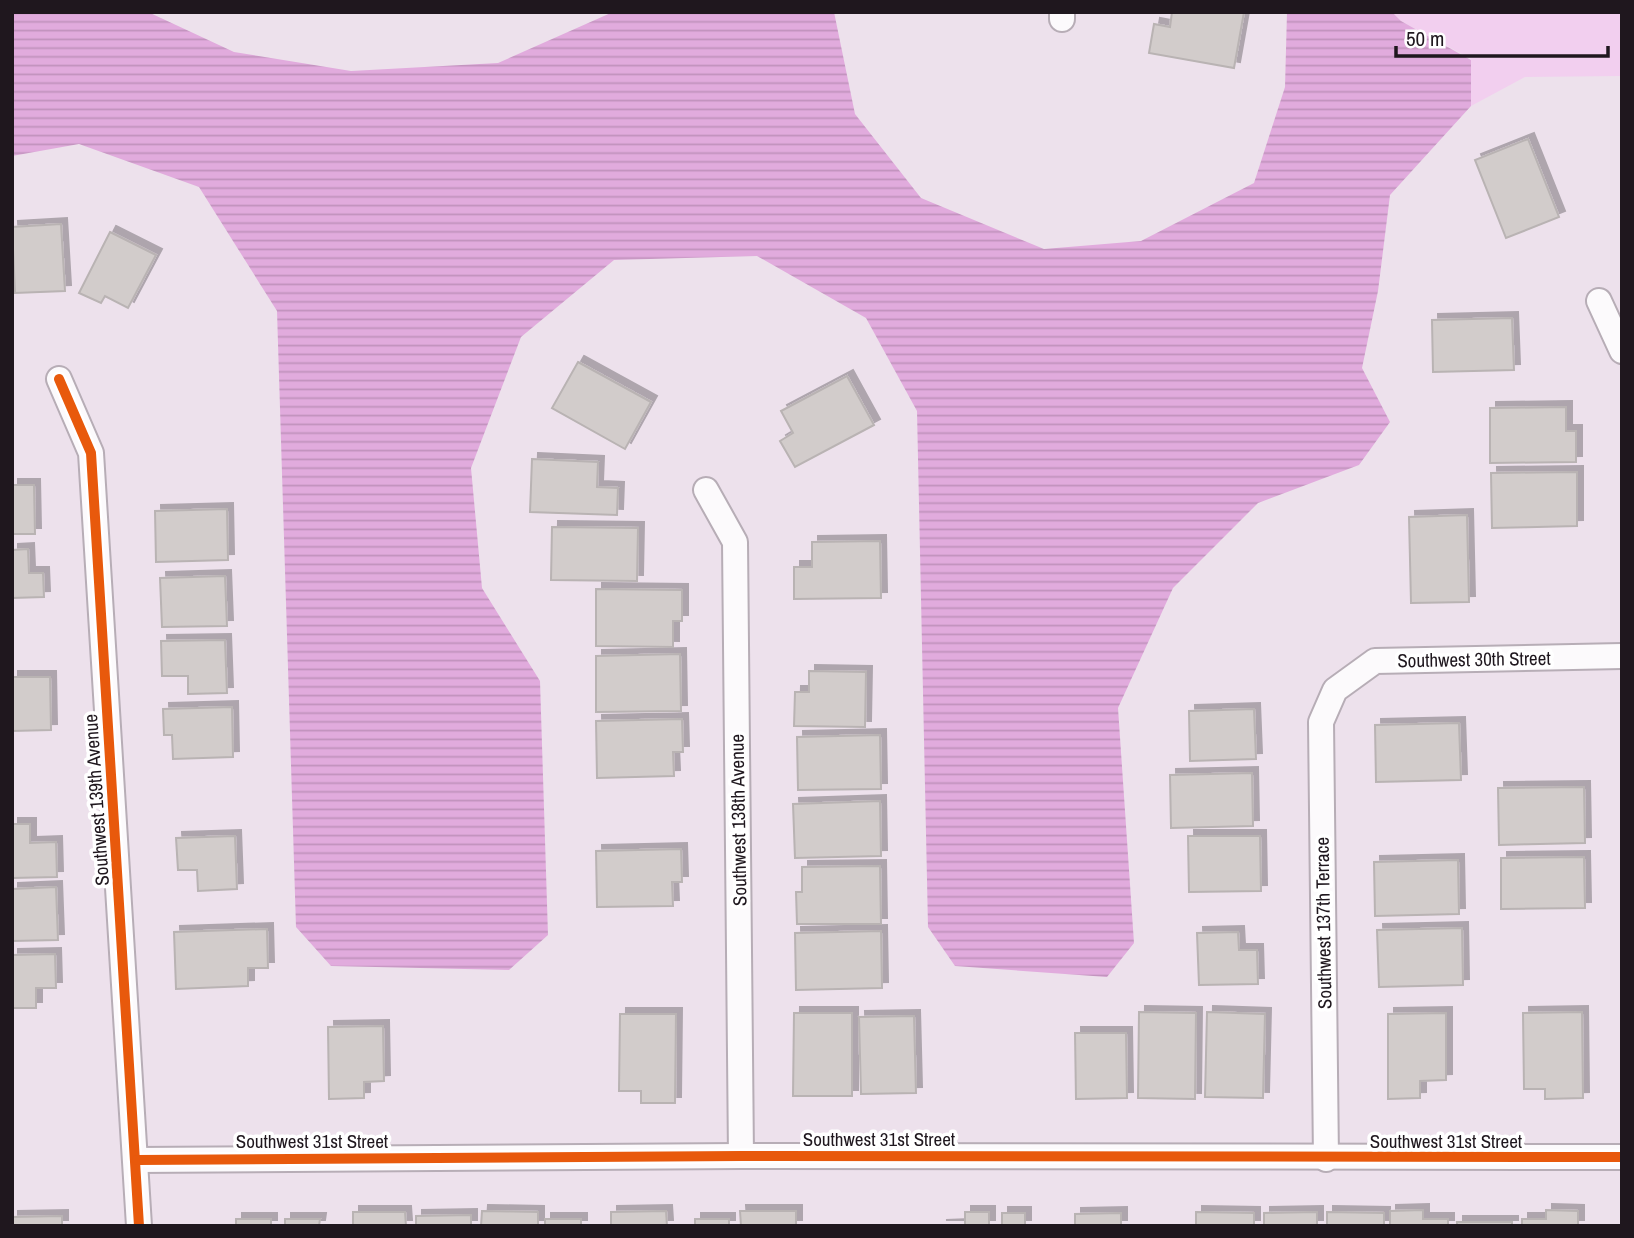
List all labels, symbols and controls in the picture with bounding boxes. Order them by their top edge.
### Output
scale bar [1396,14,1608,58]
text: 50 m [1406,24,1444,53]
street label: Southwest 30th Street [1397,645,1552,673]
street label: Southwest 139th Avenue [77,713,115,887]
street label: Southwest 138th Avenue [723,734,753,906]
street label: Southwest 137th Terrace [1309,837,1337,1009]
street label: Southwest 31st Street [803,1126,956,1152]
street label: Southwest 31st Street [236,1128,389,1154]
street label: Southwest 31st Street [1370,1128,1523,1154]

